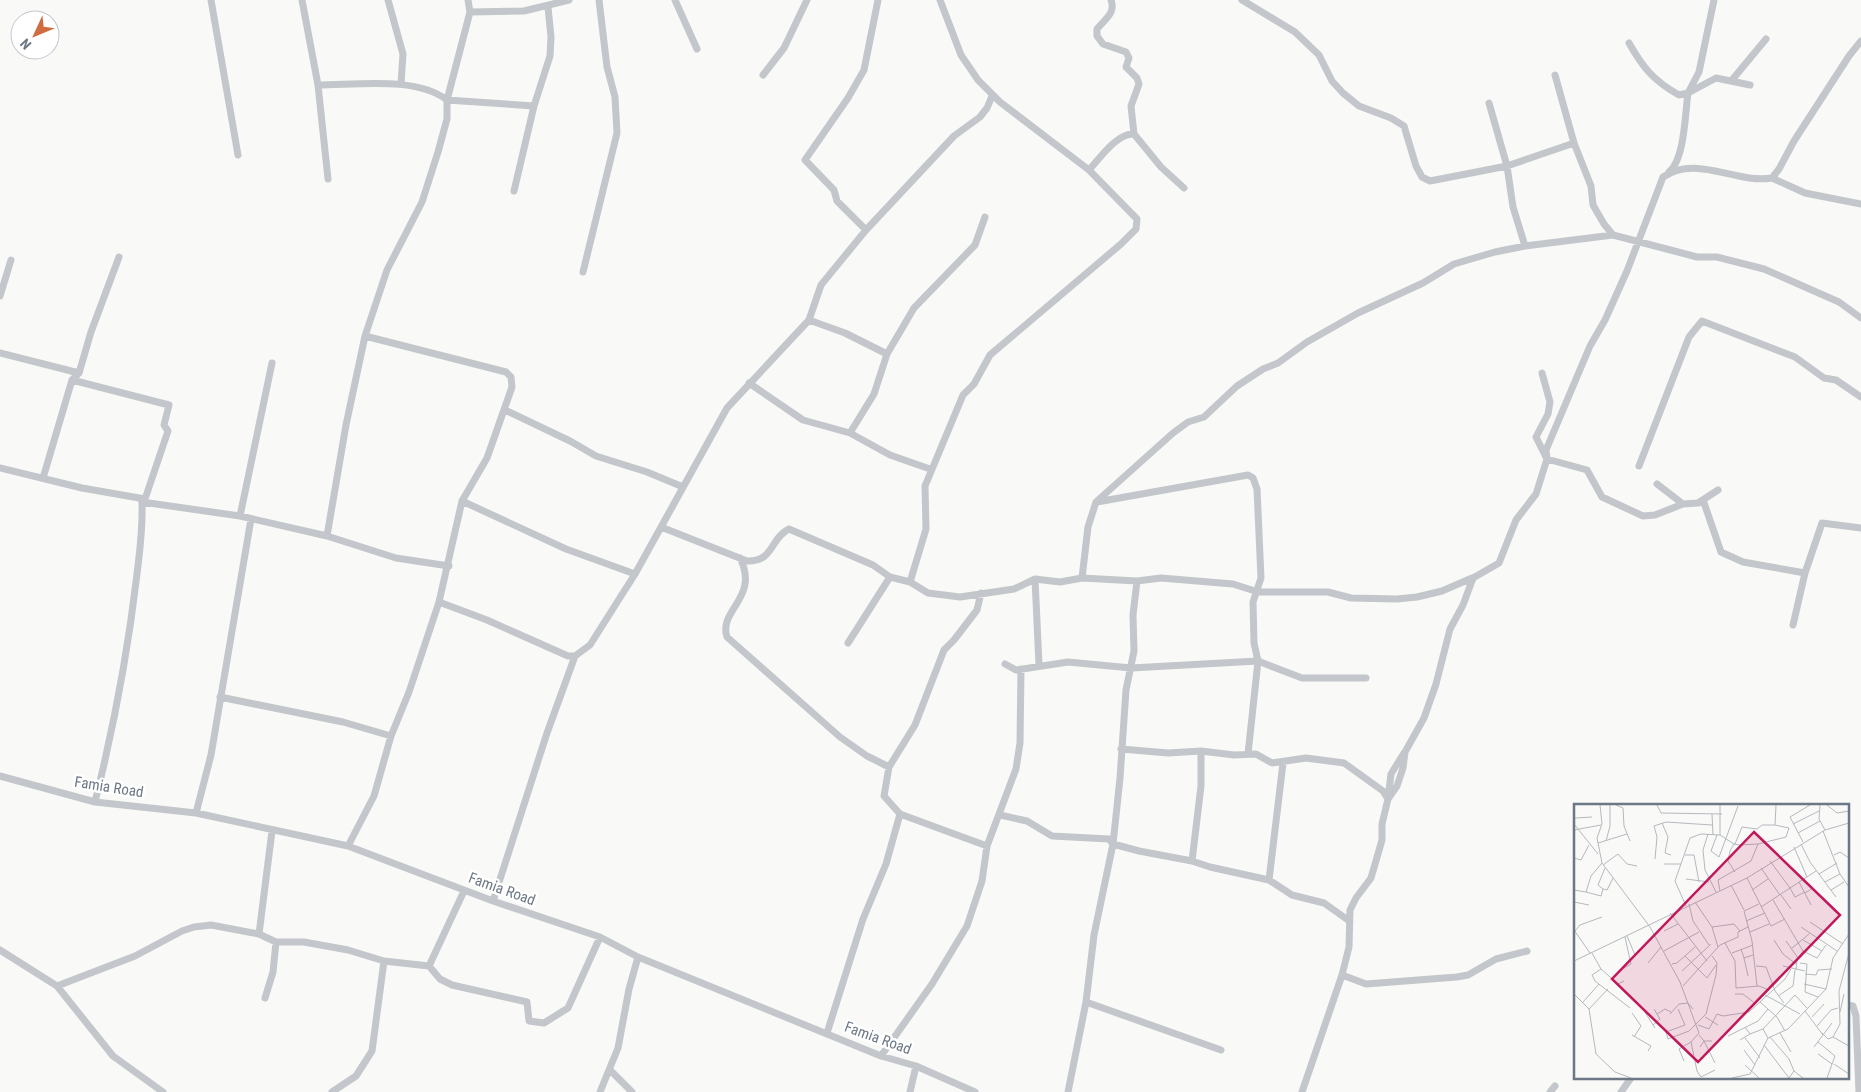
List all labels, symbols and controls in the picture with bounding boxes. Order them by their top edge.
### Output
north arrow [10,10,60,60]
text: N [17,35,34,53]
street label: Famia Road [73,773,145,801]
inset map [1574,804,1848,1080]
street label: Famia Road [466,869,538,909]
street label: Famia Road [842,1018,914,1058]

